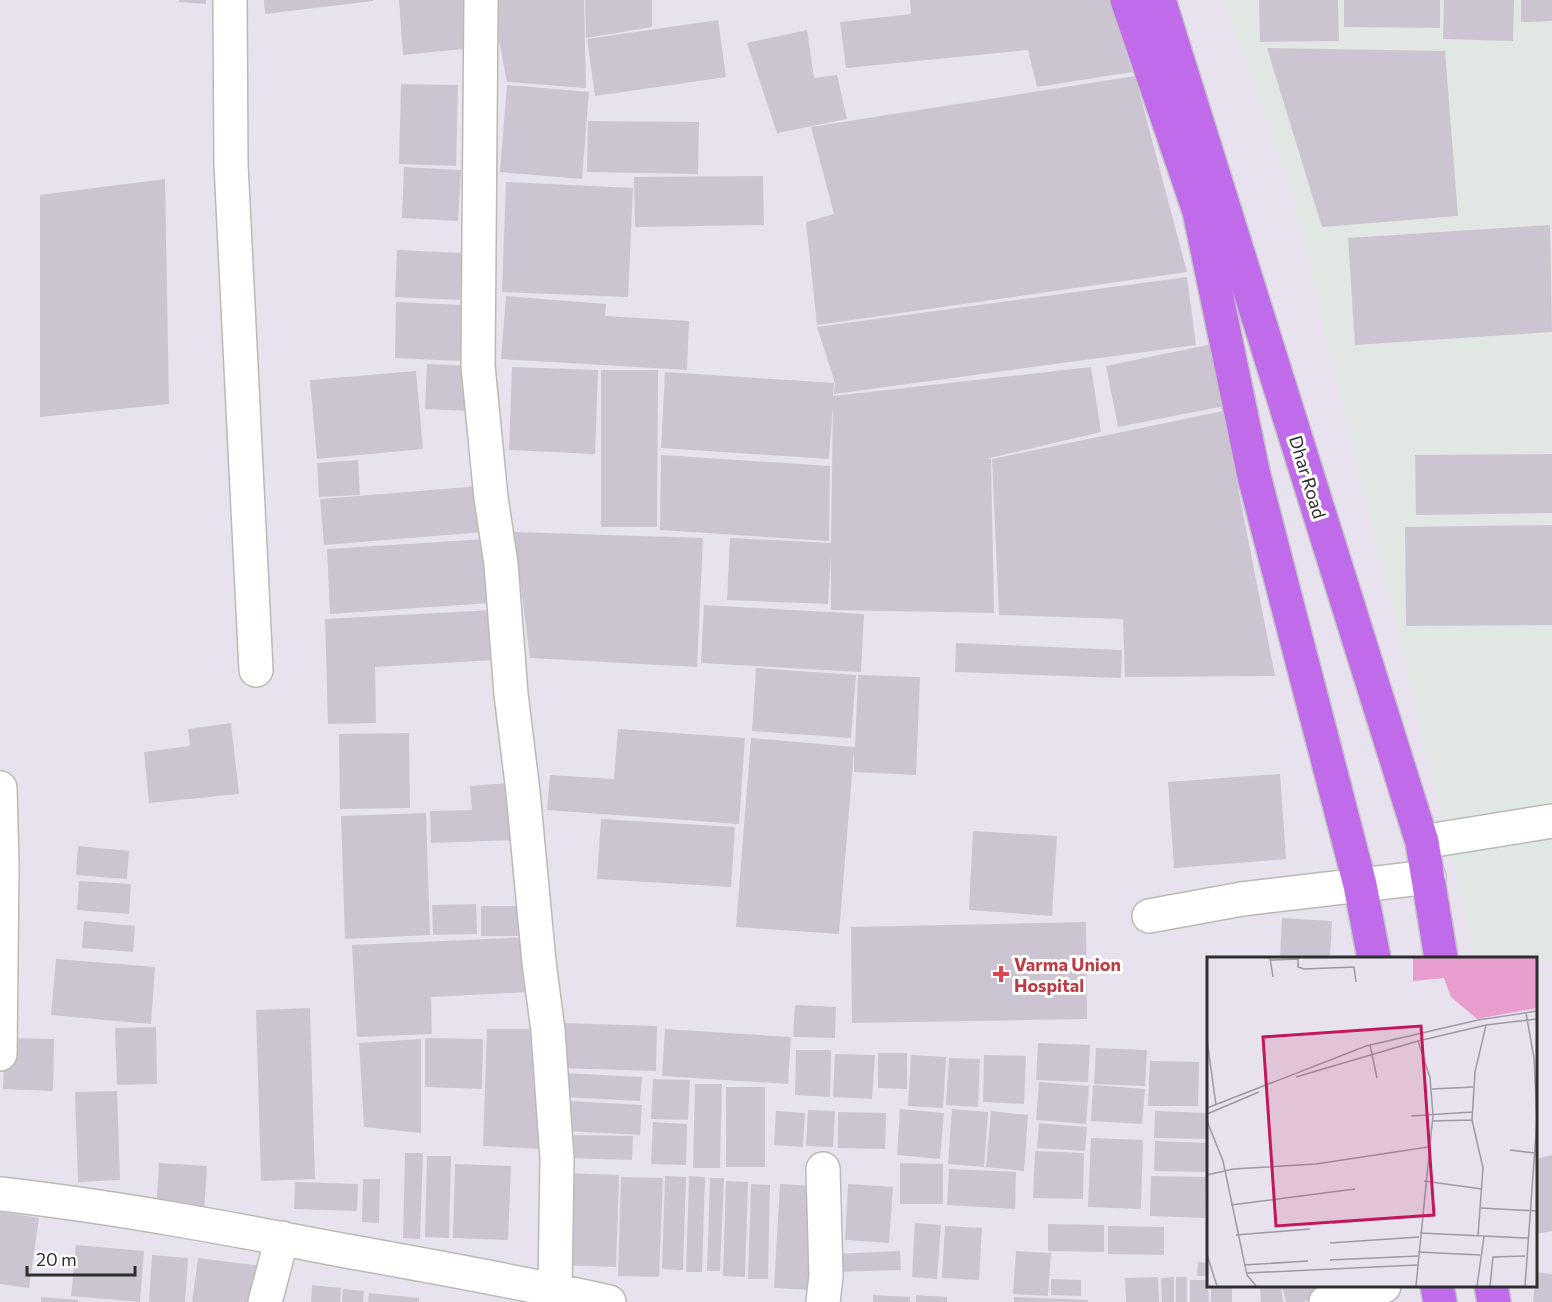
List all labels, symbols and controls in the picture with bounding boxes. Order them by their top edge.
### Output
street label: Dhar Road [1285,433,1331,521]
place label: Varma Union Hospital [1014,953,1121,996]
inset map [1207,957,1537,1287]
marker: Varma Union Hospital [992,965,1010,983]
scale bar [27,1239,135,1277]
text: 20 m [36,1248,77,1270]

